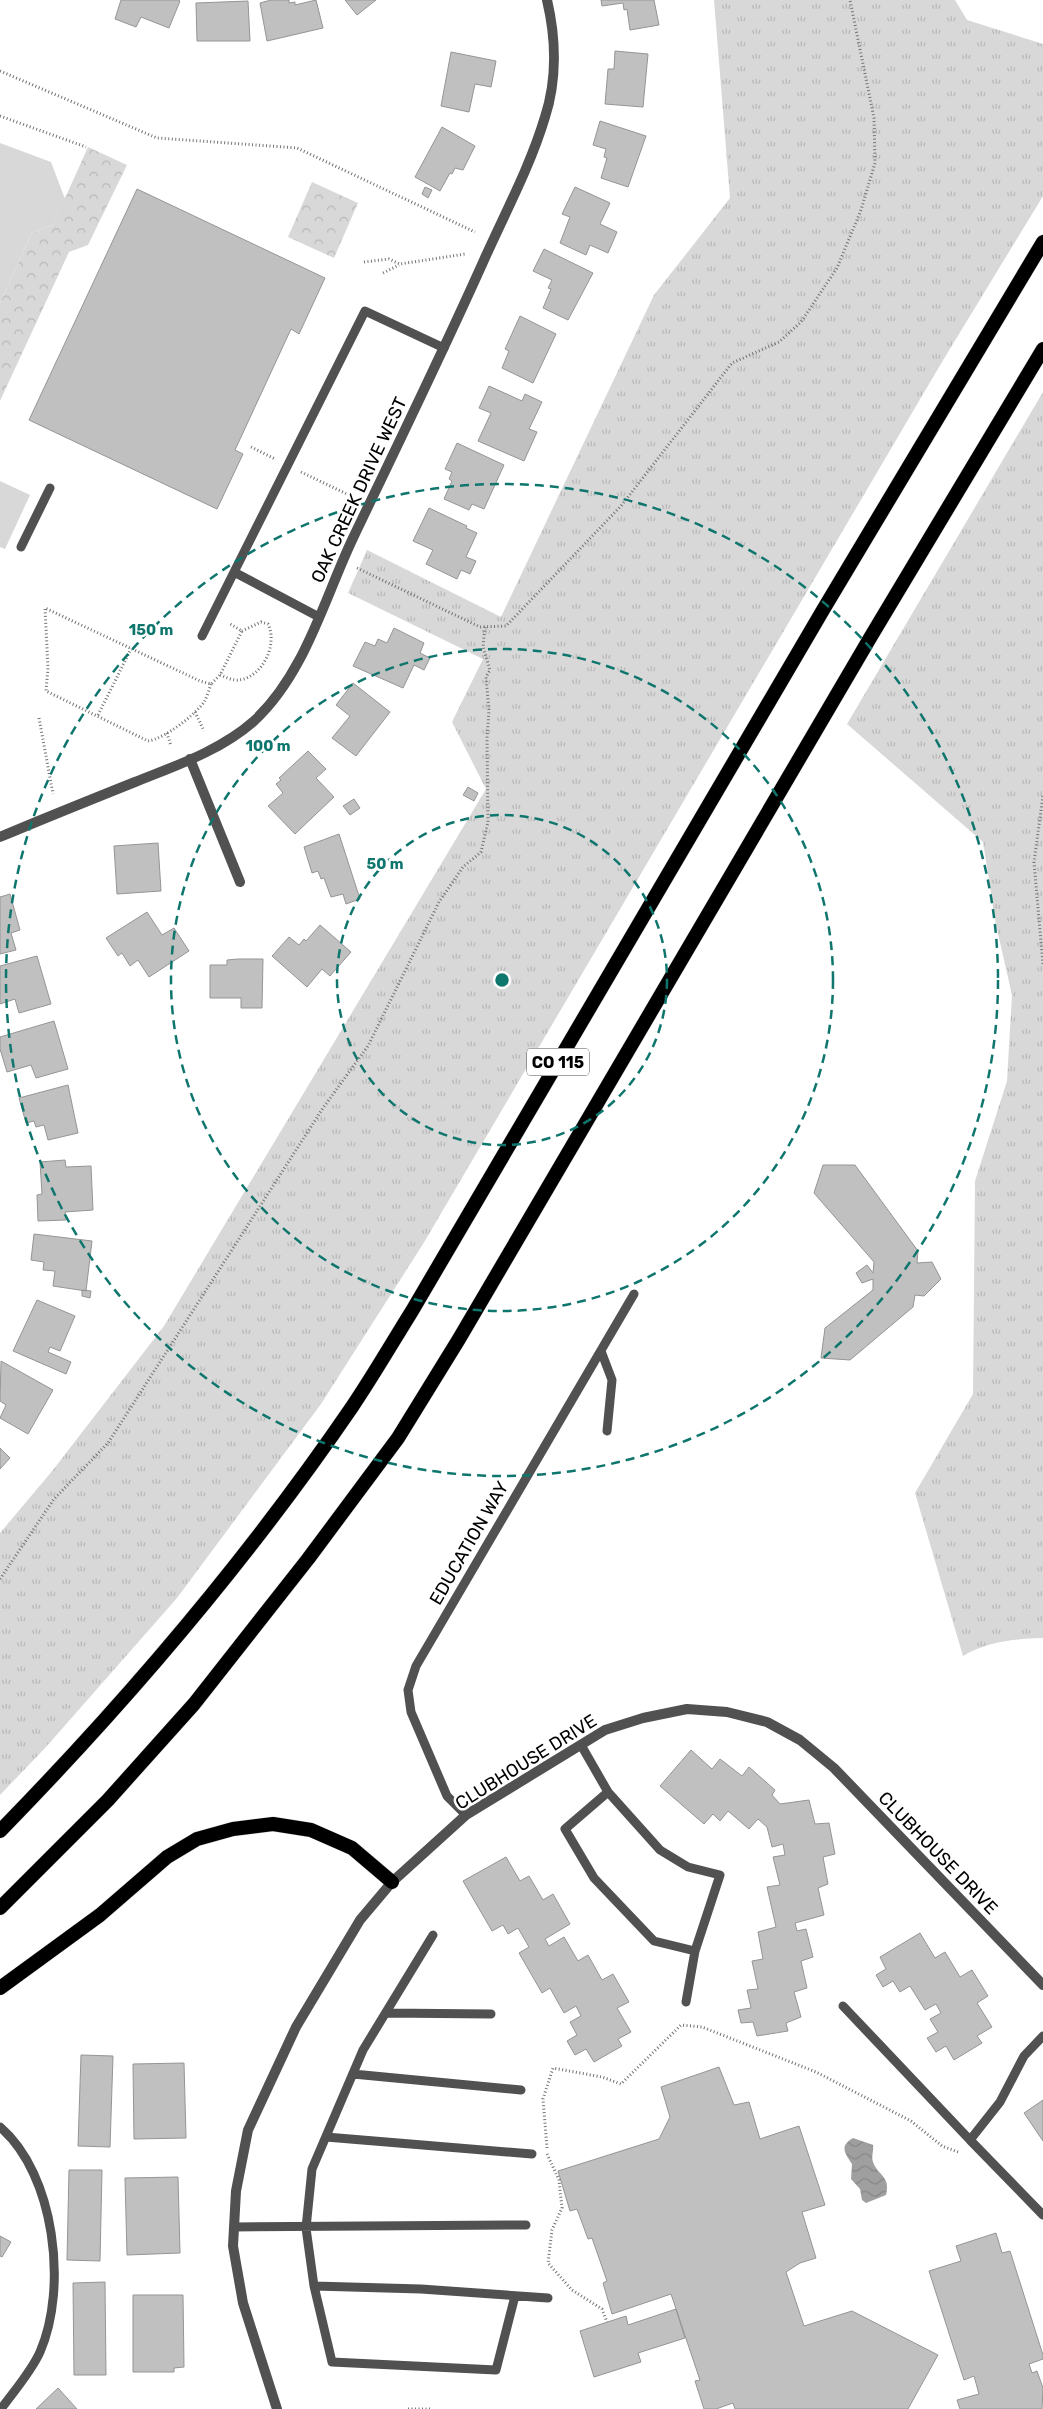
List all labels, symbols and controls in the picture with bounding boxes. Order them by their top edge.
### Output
street label: OAK CREEK DRIVE WEST [306,394,412,586]
text: 150 m [129,621,173,639]
text: 100 m [246,737,290,755]
text: 50 m [367,855,403,873]
centre of rings [493,971,511,989]
road number: CO 115 [527,1048,589,1076]
street label: EDUCATION WAY [425,1477,513,1609]
street label: CLUBHOUSE DRIVE [451,1710,601,1814]
street label: CLUBHOUSE DRIVE [874,1787,1002,1919]

